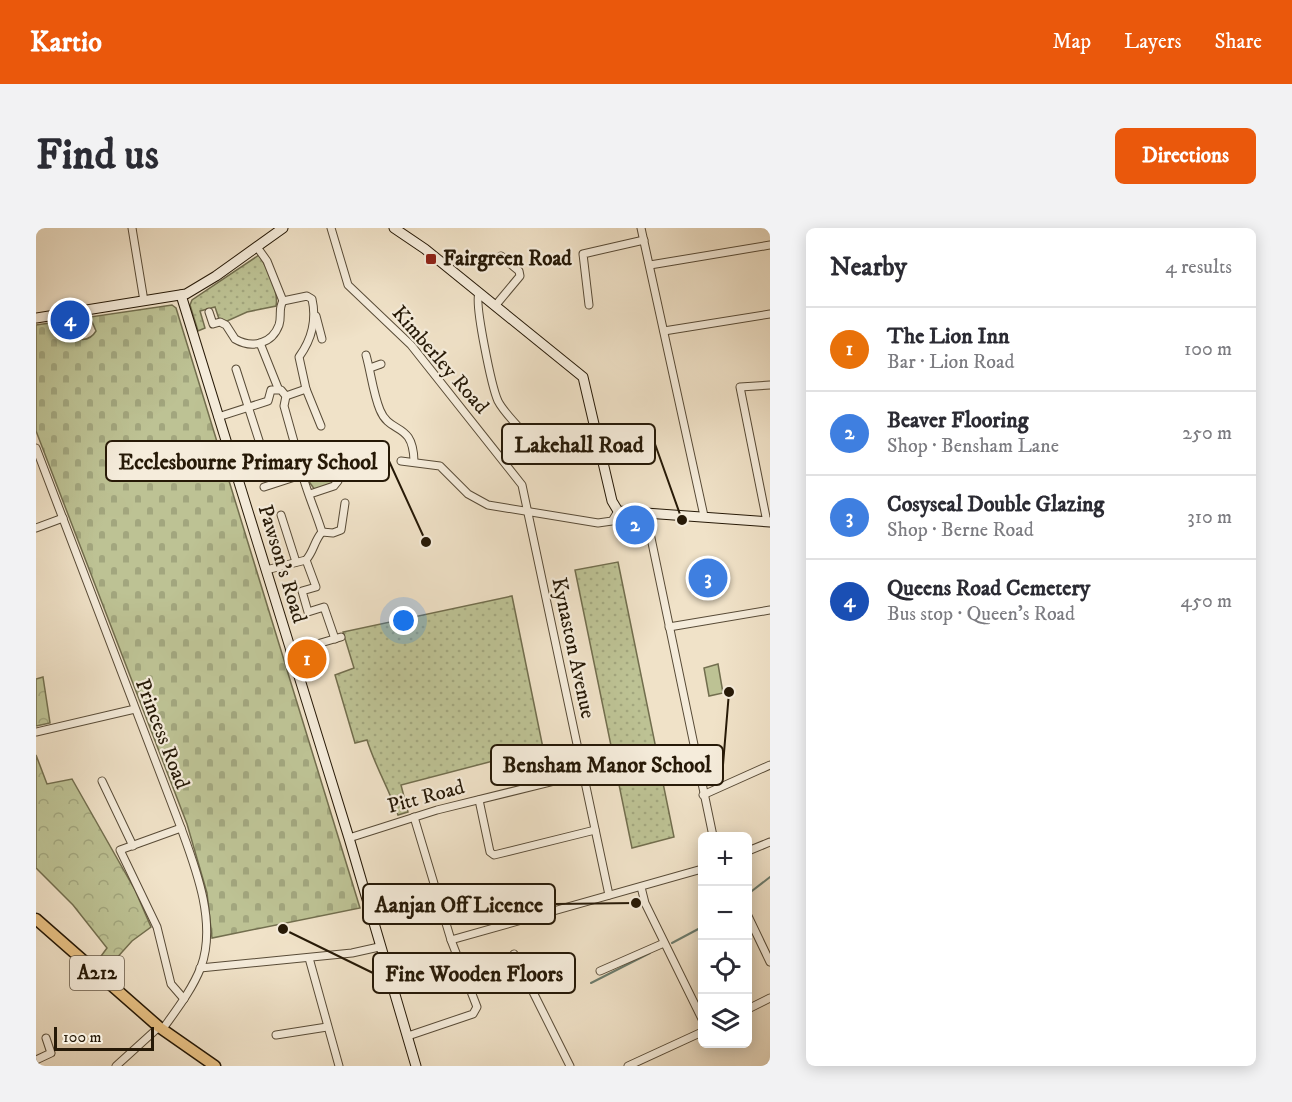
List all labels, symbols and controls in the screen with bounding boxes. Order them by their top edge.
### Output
text: Kartio [30,25,102,60]
text: Map [1052,29,1091,55]
text: Layers [1124,29,1182,55]
text: Share [1215,29,1262,55]
button: Directions [1115,128,1256,184]
text: Find us [36,130,159,182]
place label: Fairgreen Road [443,246,572,272]
text: Nearby [830,251,907,284]
marker: Fairgreen Road [424,252,438,266]
text: 4 results [1165,255,1232,280]
pin: 4 [51,298,90,343]
street label: Kimberley Road [386,301,494,420]
text: The Lion Inn [887,323,1009,350]
text: 1 [846,337,853,362]
text: 100 m [1184,337,1232,362]
text: Bar · Lion Road [887,350,1014,375]
text: Beaver Flooring [887,407,1028,434]
text: 2 [845,421,854,446]
text: 250 m [1182,421,1232,446]
callout: Lakehall Road [502,424,655,464]
text: Lakehall Road [514,432,645,459]
text: Shop · Bensham Lane [887,434,1059,459]
callout: Ecclesbourne Primary School [106,441,389,481]
text: Ecclesbourne Primary School [119,449,378,476]
text: Cosyseal Double Glazing [887,491,1104,518]
street label: Pawson's Road [252,502,312,627]
pin: 2 [616,502,654,548]
text: 3 [846,505,853,530]
text: 310 m [1187,505,1232,530]
text: Shop · Berne Road [887,518,1034,543]
pin: 3 [688,556,728,600]
street label: Kynaston Avenue [545,575,601,721]
text: Queens Road Cemetery [887,575,1090,602]
text: 4 [844,589,855,614]
text: 450 m [1181,589,1232,614]
text: Bus stop · Queen's Road [887,602,1075,627]
your location [389,606,418,635]
pin: 1 [288,636,326,682]
street label: Princess Road [129,675,195,793]
callout: Bensham Manor School [491,745,723,785]
text: Bensham Manor School [503,752,712,779]
street label: Pitt Road [384,774,468,820]
map controls [698,832,752,1048]
button: + [698,832,752,886]
callout: Aanjan Off Licence [363,884,555,924]
button: − [698,886,752,940]
text: Aanjan Off Licence [374,892,543,920]
button: locate [698,940,752,994]
callout: Fine Wooden Floors [373,953,575,993]
road number: A212 [70,956,124,990]
text: Fine Wooden Floors [385,961,564,988]
button: layers [698,994,752,1048]
scale bar [54,1024,154,1052]
text: 100 m [63,1027,102,1047]

